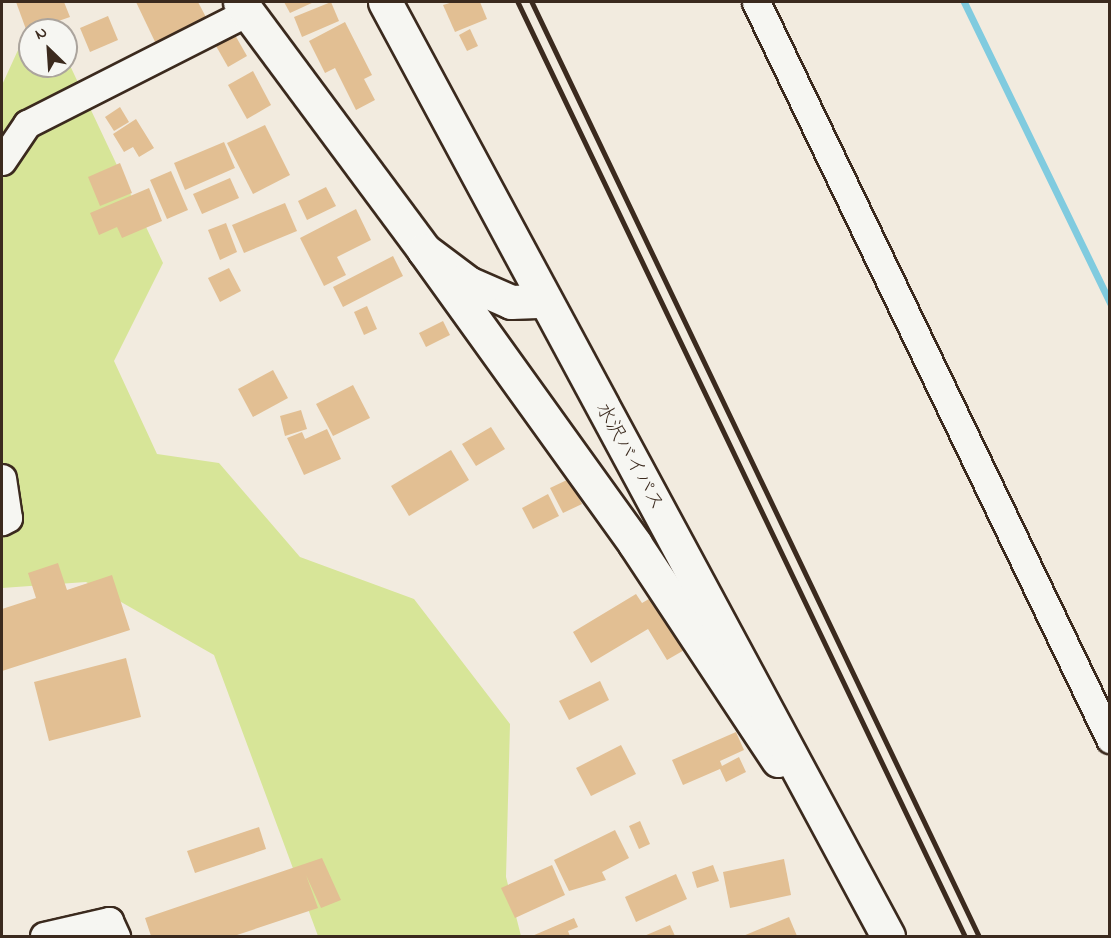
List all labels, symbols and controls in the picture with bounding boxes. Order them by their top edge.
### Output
north arrow [18,18,78,78]
text: N [31,20,51,47]
street label: 水沢バイパス [589,399,669,515]

